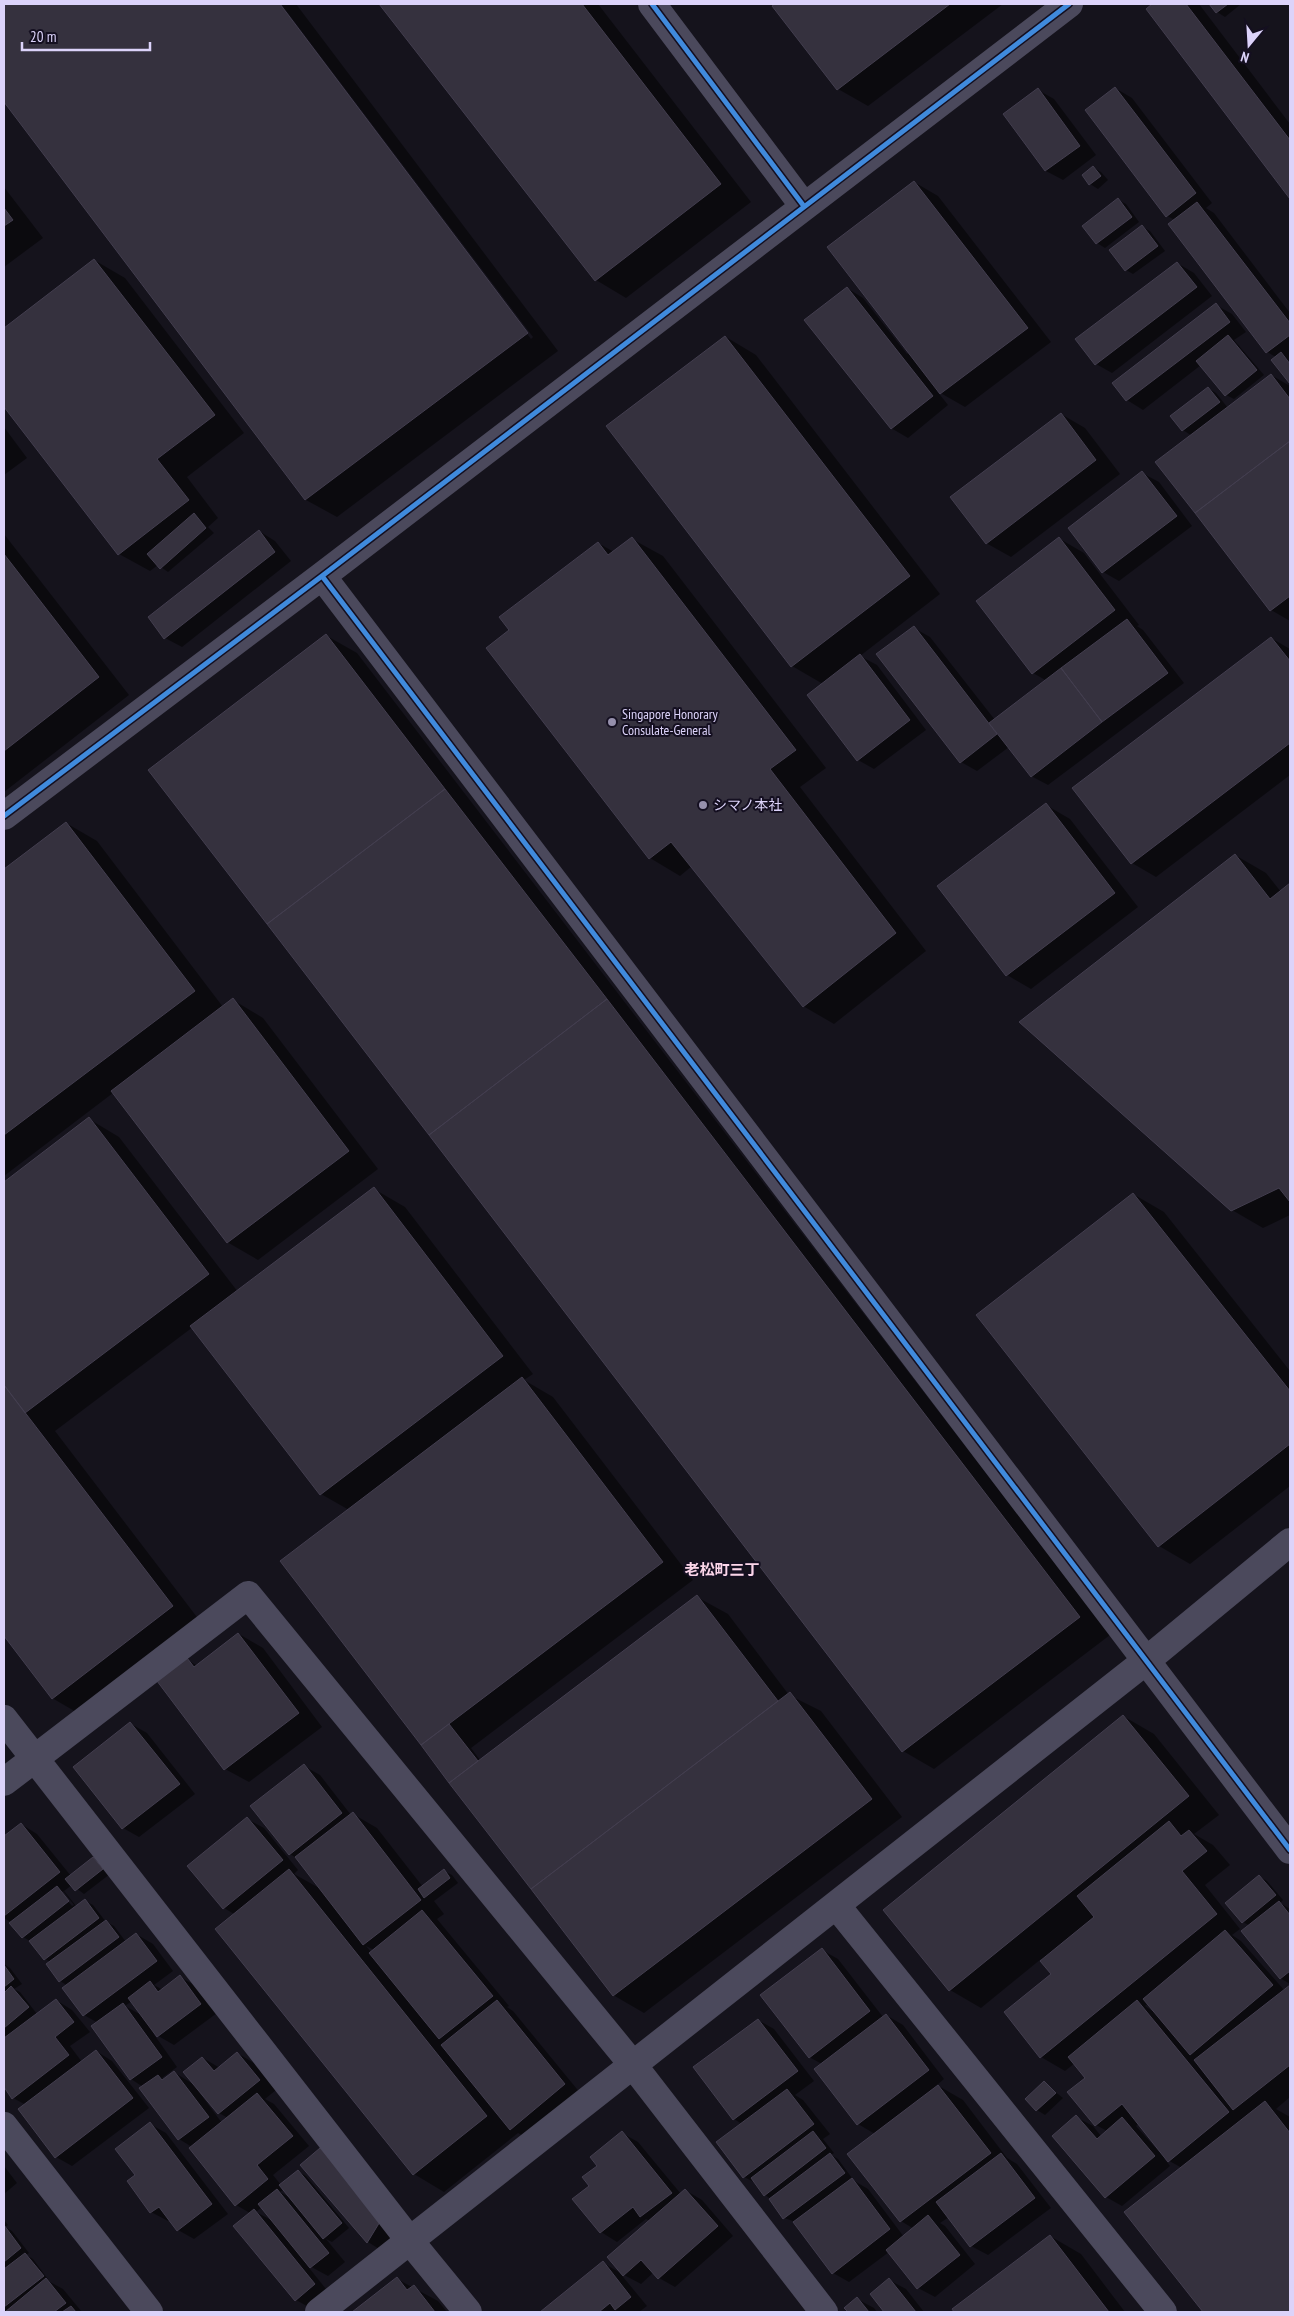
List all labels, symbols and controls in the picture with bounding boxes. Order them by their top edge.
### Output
scale bar [22,20,150,52]
north arrow [1224,20,1274,70]
text: 20 m [30,27,56,46]
text: N [1239,48,1251,67]
place label: Singapore Honorary Consulate-General [622,705,719,739]
marker: Singapore Honorary Consulate-General [606,716,618,728]
place label: シマノ本社 [713,796,783,814]
marker: シマノ本社 [697,799,709,811]
district label: 老松町三丁 [684,1560,760,1579]

